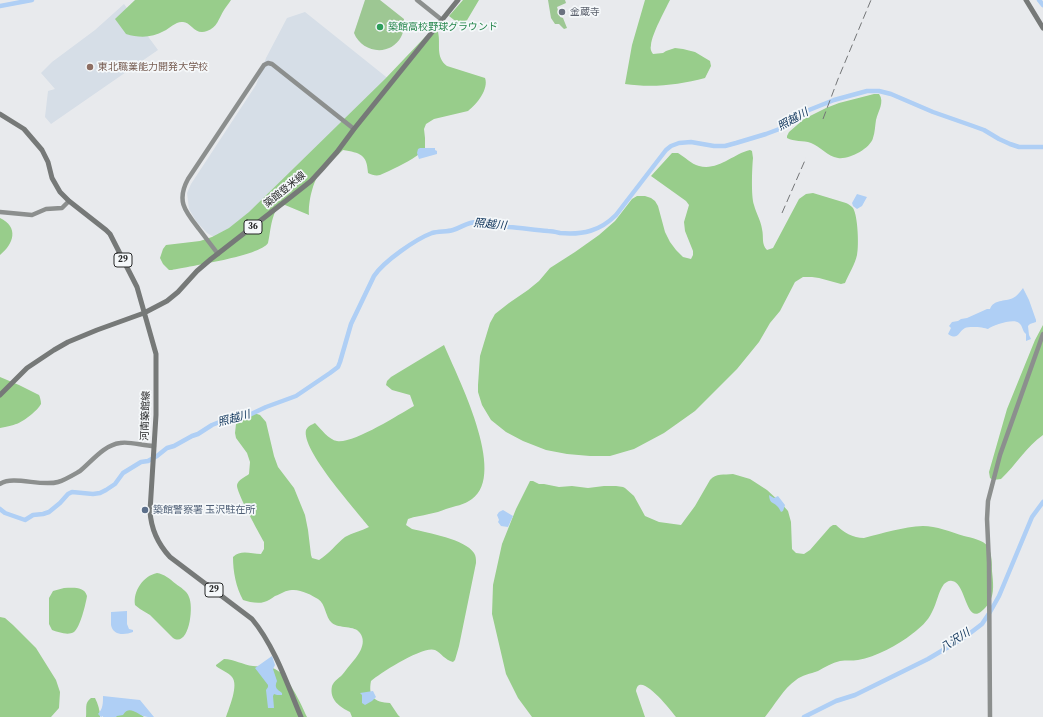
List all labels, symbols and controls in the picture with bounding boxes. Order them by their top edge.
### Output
place label: 金蔵寺 [570,6,600,18]
marker: 金蔵寺 [557,7,567,17]
place label: 築館高校野球グラウンド [388,21,498,33]
marker: 築館高校野球グラウンド [375,22,385,32]
place label: 東北職業能力開発大学校 [98,61,208,73]
marker: 東北職業能力開発大学校 [85,62,95,72]
water label: 照越川 [775,106,811,134]
street label: 築館登米線 [262,170,308,210]
water label: 照越川 [473,217,507,233]
road number: 36 [244,220,262,234]
road number: 29 [114,253,132,267]
street label: 河南築館線 [139,391,153,441]
water label: 照越川 [216,408,252,430]
place label: 築館警察署 玉沢駐在所 [153,504,255,516]
marker: 築館警察署 玉沢駐在所 [140,505,150,515]
road number: 29 [205,583,223,597]
water label: 八沢川 [938,626,972,656]

